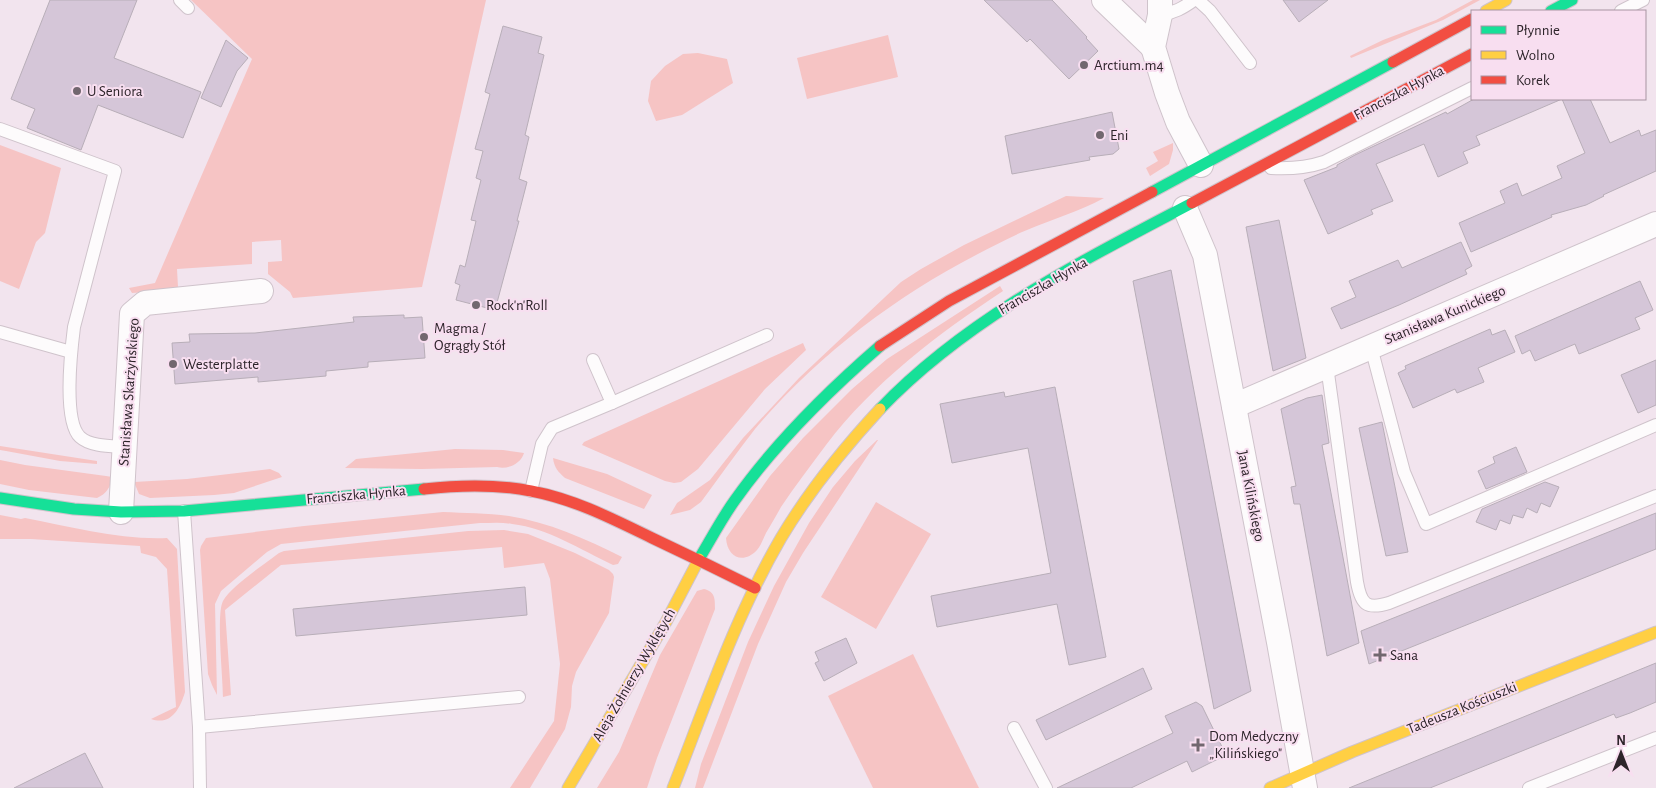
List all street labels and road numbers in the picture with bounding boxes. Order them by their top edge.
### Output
street label: Franciszka Hynka [1351,63,1447,123]
street label: Franciszka Hynka [996,255,1090,317]
street label: Stanisława Kunickiego [1382,283,1508,347]
street label: Stanisława Skarżyńskiego [116,317,142,467]
street label: Jana Kilińskiego [1235,449,1267,543]
street label: Franciszka Hynka [306,483,406,507]
street label: Aleja Żołnierzy Wyklętych [588,605,678,744]
street label: Tadeusza Kościuszki [1405,679,1519,737]

